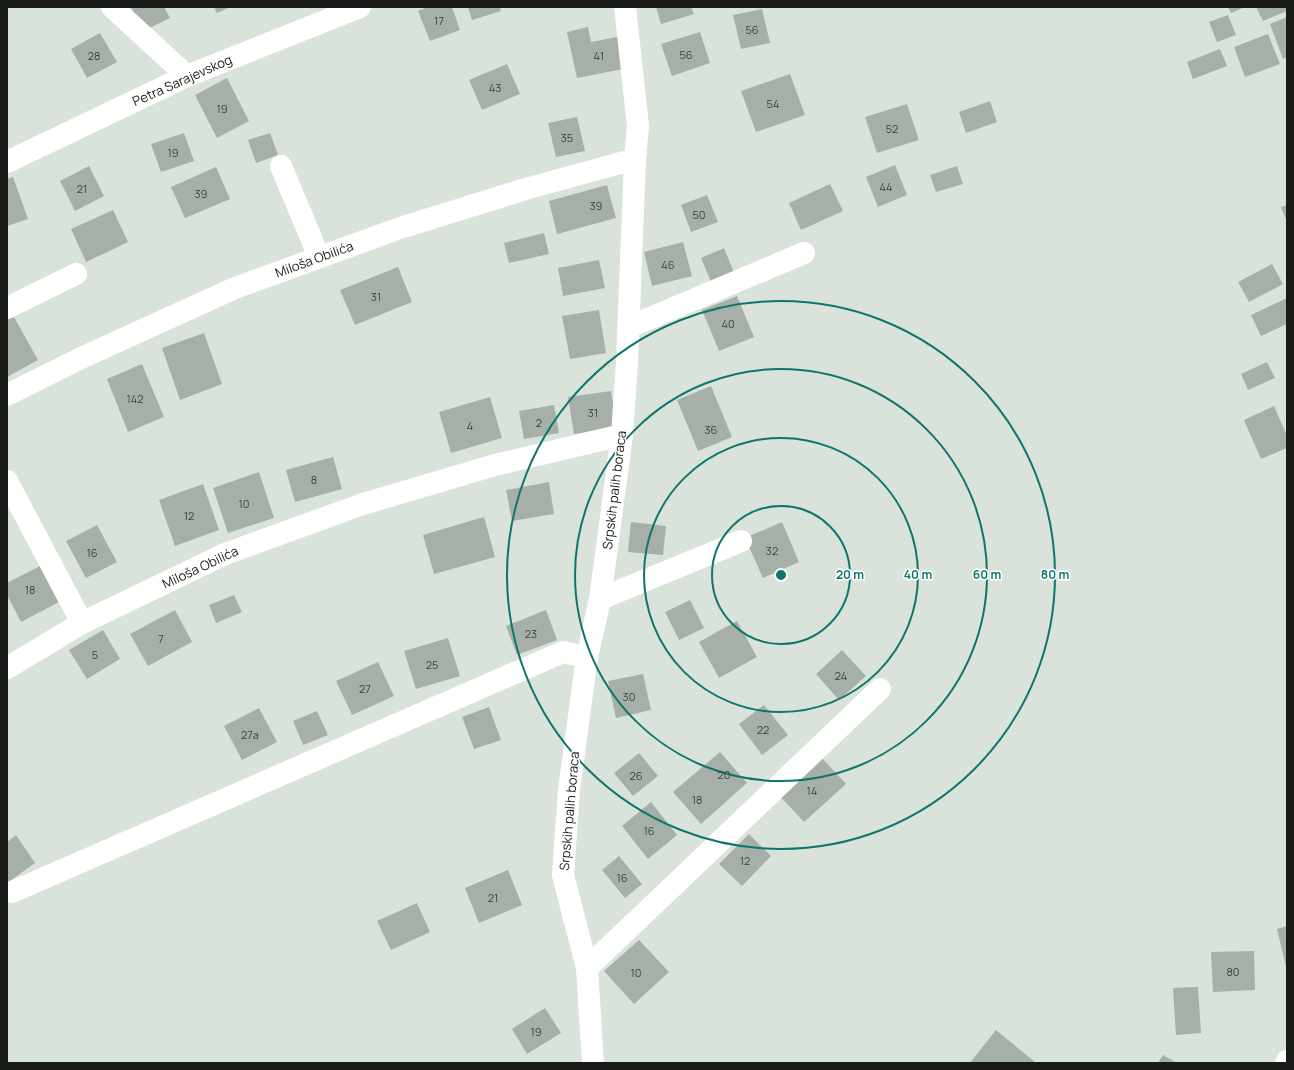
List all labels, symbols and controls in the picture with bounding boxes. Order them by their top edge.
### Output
house number: 17 [434,13,444,28]
house number: 56 [745,22,759,37]
house number: 56 [679,47,693,62]
house number: 28 [88,48,100,63]
house number: 41 [594,48,604,63]
street label: Petra Sarajevskog [129,50,235,110]
house number: 43 [489,80,501,95]
house number: 54 [767,96,779,111]
house number: 19 [216,101,228,116]
house number: 52 [886,121,898,136]
house number: 35 [561,130,573,145]
house number: 19 [167,145,179,160]
house number: 44 [879,179,893,194]
house number: 21 [77,181,87,196]
house number: 39 [195,186,208,201]
house number: 39 [590,198,603,213]
house number: 50 [692,207,706,222]
street label: Miloša Obilića [272,237,356,281]
house number: 46 [661,257,675,272]
house number: 31 [371,289,381,304]
house number: 40 [721,316,735,331]
house number: 142 [126,391,144,406]
house number: 31 [588,405,598,420]
house number: 2 [536,415,542,430]
house number: 4 [467,418,473,433]
house number: 36 [705,422,718,437]
street label: Srpskih palih boraca [598,430,630,550]
house number: 8 [311,472,317,487]
house number: 10 [238,496,250,511]
house number: 12 [184,508,194,523]
street label: Miloša Obilića [159,542,241,592]
house number: 32 [766,543,778,558]
house number: 16 [86,545,98,560]
text: 20 m [836,566,864,583]
text: 40 m [904,566,932,583]
text: 60 m [973,566,1001,583]
text: 80 m [1041,566,1069,583]
centre of rings [774,568,788,582]
house number: 18 [25,582,35,597]
house number: 23 [525,626,537,641]
house number: 7 [158,631,164,646]
house number: 5 [92,647,98,662]
house number: 25 [426,657,438,672]
house number: 24 [835,668,847,683]
house number: 27 [359,681,371,696]
house number: 30 [623,689,635,704]
house number: 22 [757,722,769,737]
house number: 27a [241,727,259,742]
street label: Srpskih palih boraca [555,751,583,871]
house number: 20 [718,767,730,782]
house number: 26 [629,768,643,783]
house number: 14 [807,783,817,798]
house number: 18 [692,792,702,807]
house number: 16 [643,823,655,838]
house number: 12 [740,853,750,868]
house number: 16 [616,870,628,885]
house number: 21 [488,890,498,905]
house number: 80 [1226,964,1240,979]
house number: 10 [630,965,642,980]
house number: 19 [530,1024,542,1039]

